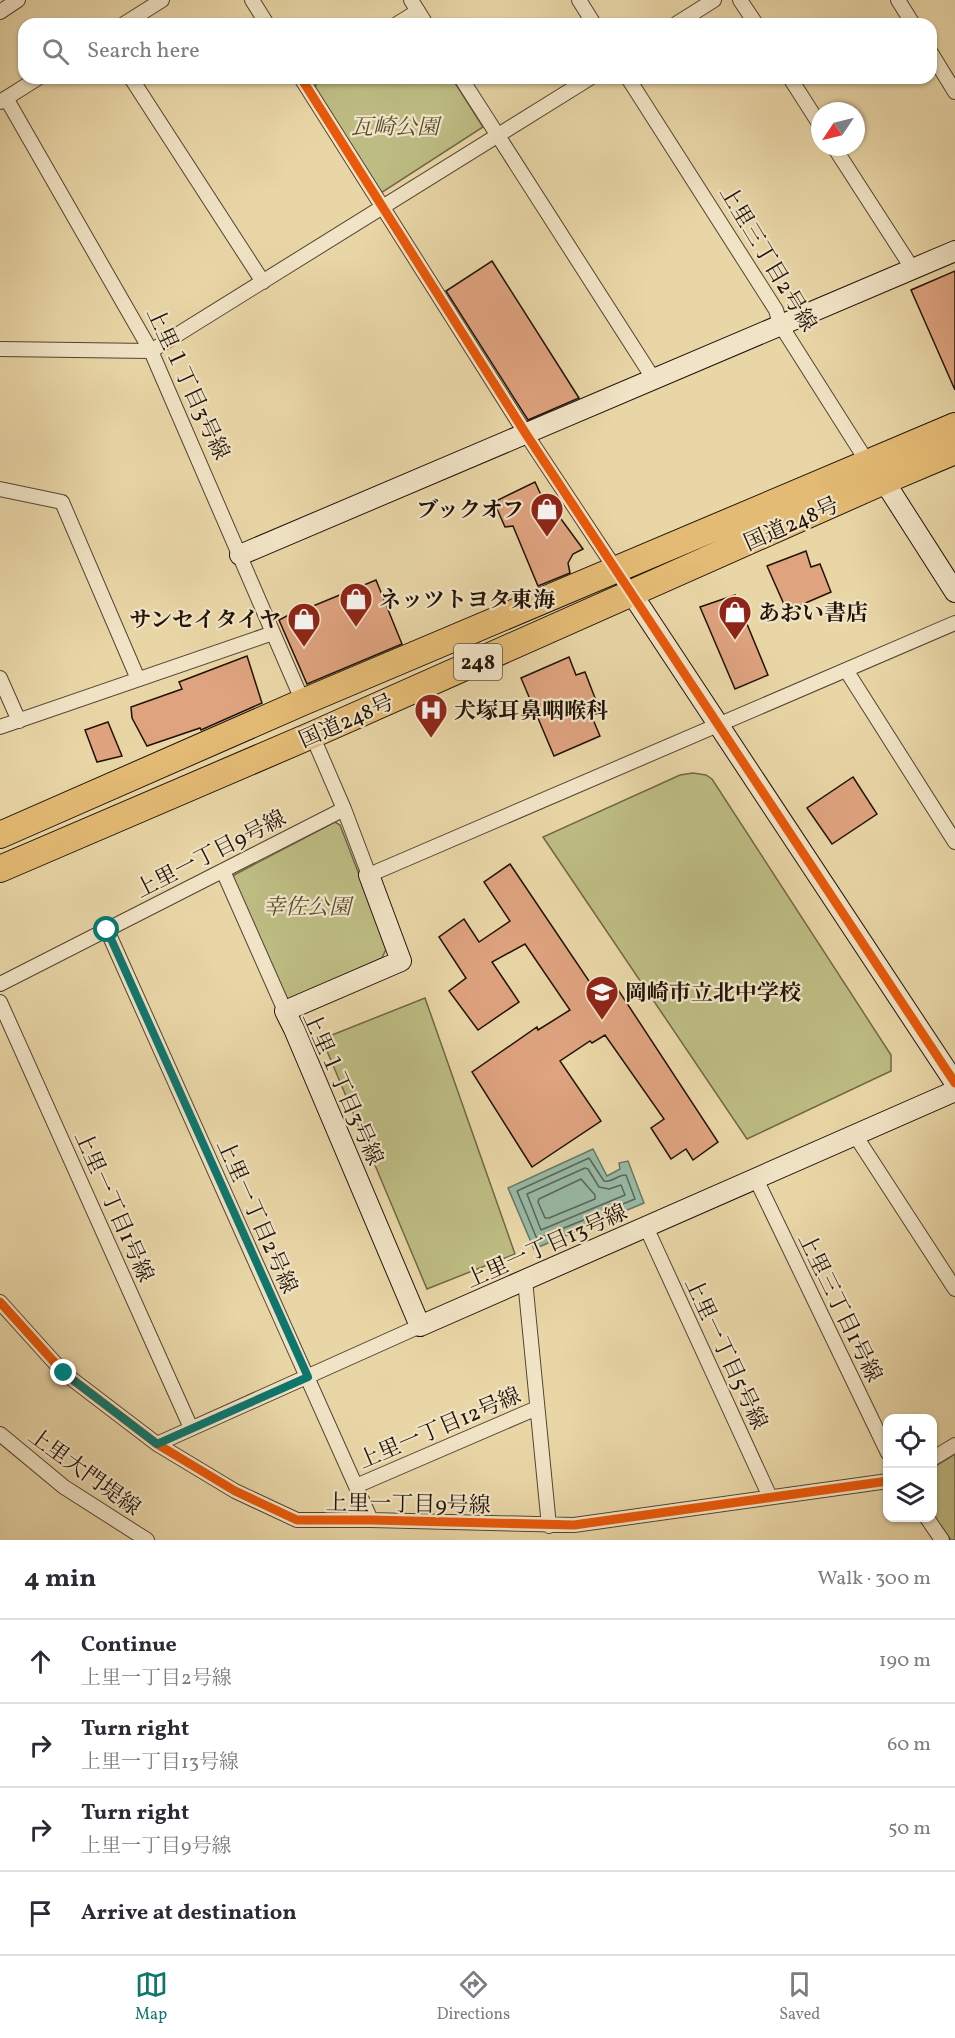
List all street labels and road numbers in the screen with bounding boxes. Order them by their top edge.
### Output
street label: 上里三丁目2号線 [711,180,823,338]
street label: 上里１丁目3号線 [138,303,236,466]
street label: 国道248号 [740,491,844,560]
road number: 248 [454,644,502,680]
street label: 国道248号 [295,688,399,757]
street label: 上里一丁目9号線 [130,804,292,907]
street label: 上里１丁目3号線 [294,1007,389,1171]
street label: 上里一丁目1号線 [65,1126,160,1288]
street label: 上里一丁目2号線 [208,1135,304,1299]
street label: 上里一丁目13号線 [461,1198,633,1297]
street label: 上里三丁目1号線 [789,1228,888,1388]
street label: 上里一丁目5号線 [676,1273,774,1435]
street label: 上里一丁目12号線 [354,1381,526,1478]
street label: 上里大門堤線 [21,1422,146,1524]
street label: 上里一丁目9号線 [325,1489,491,1522]

